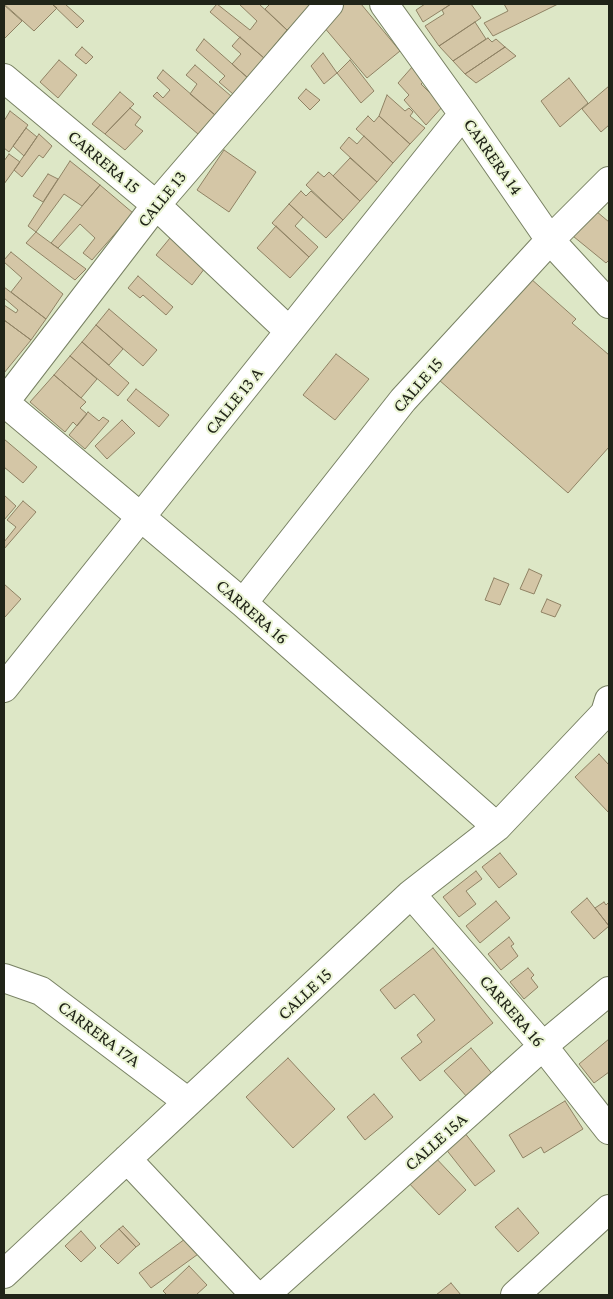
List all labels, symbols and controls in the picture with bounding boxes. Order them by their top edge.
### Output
street label: CARRERA 14 [459,115,527,199]
street label: CARRERA 15 [63,125,145,199]
street label: CALLE 13 [133,166,191,232]
street label: CALLE 15 [388,353,448,417]
street label: CALLE 13 A [200,363,268,439]
street label: CARRERA 16 [211,575,293,649]
street label: CALLE 15 [273,964,337,1024]
street label: CARRERA 16 [475,970,549,1052]
street label: CARRERA 17A [54,996,144,1072]
street label: CALLE 15A [400,1108,472,1176]

